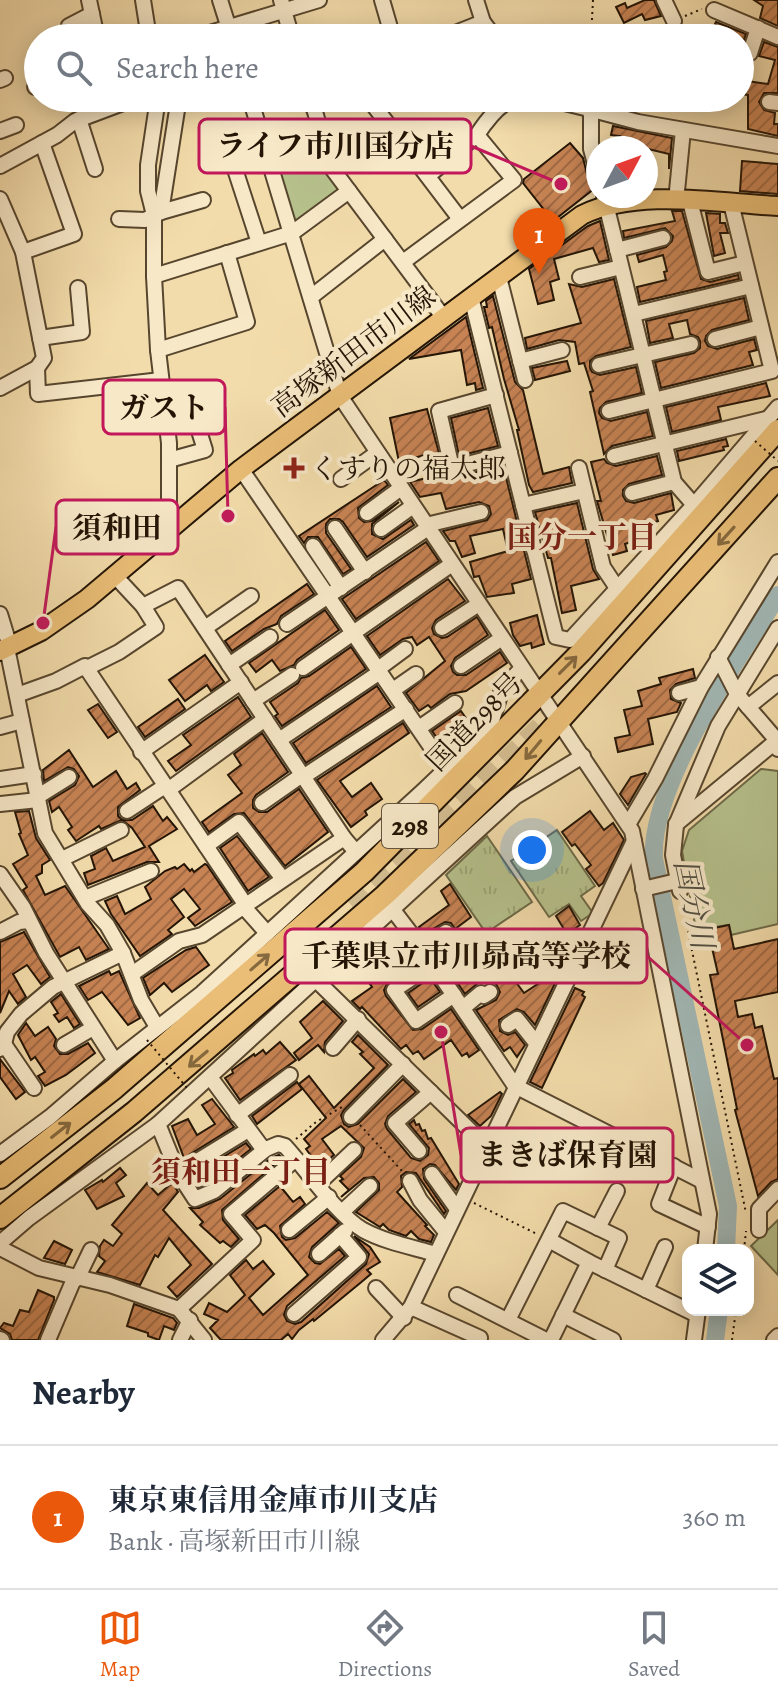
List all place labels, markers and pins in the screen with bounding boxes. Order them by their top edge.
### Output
callout: ライフ市川国分店 [199,119,471,173]
pin: 1 [513,208,565,274]
callout: ガスト [103,380,225,434]
place label: くすりの福太郎 [310,450,506,488]
marker: くすりの福太郎 [285,459,303,477]
callout: 須和田 [56,500,178,554]
callout: 千葉県立市川昴高等学校 [285,929,647,983]
callout: まきば保育園 [461,1128,673,1182]

